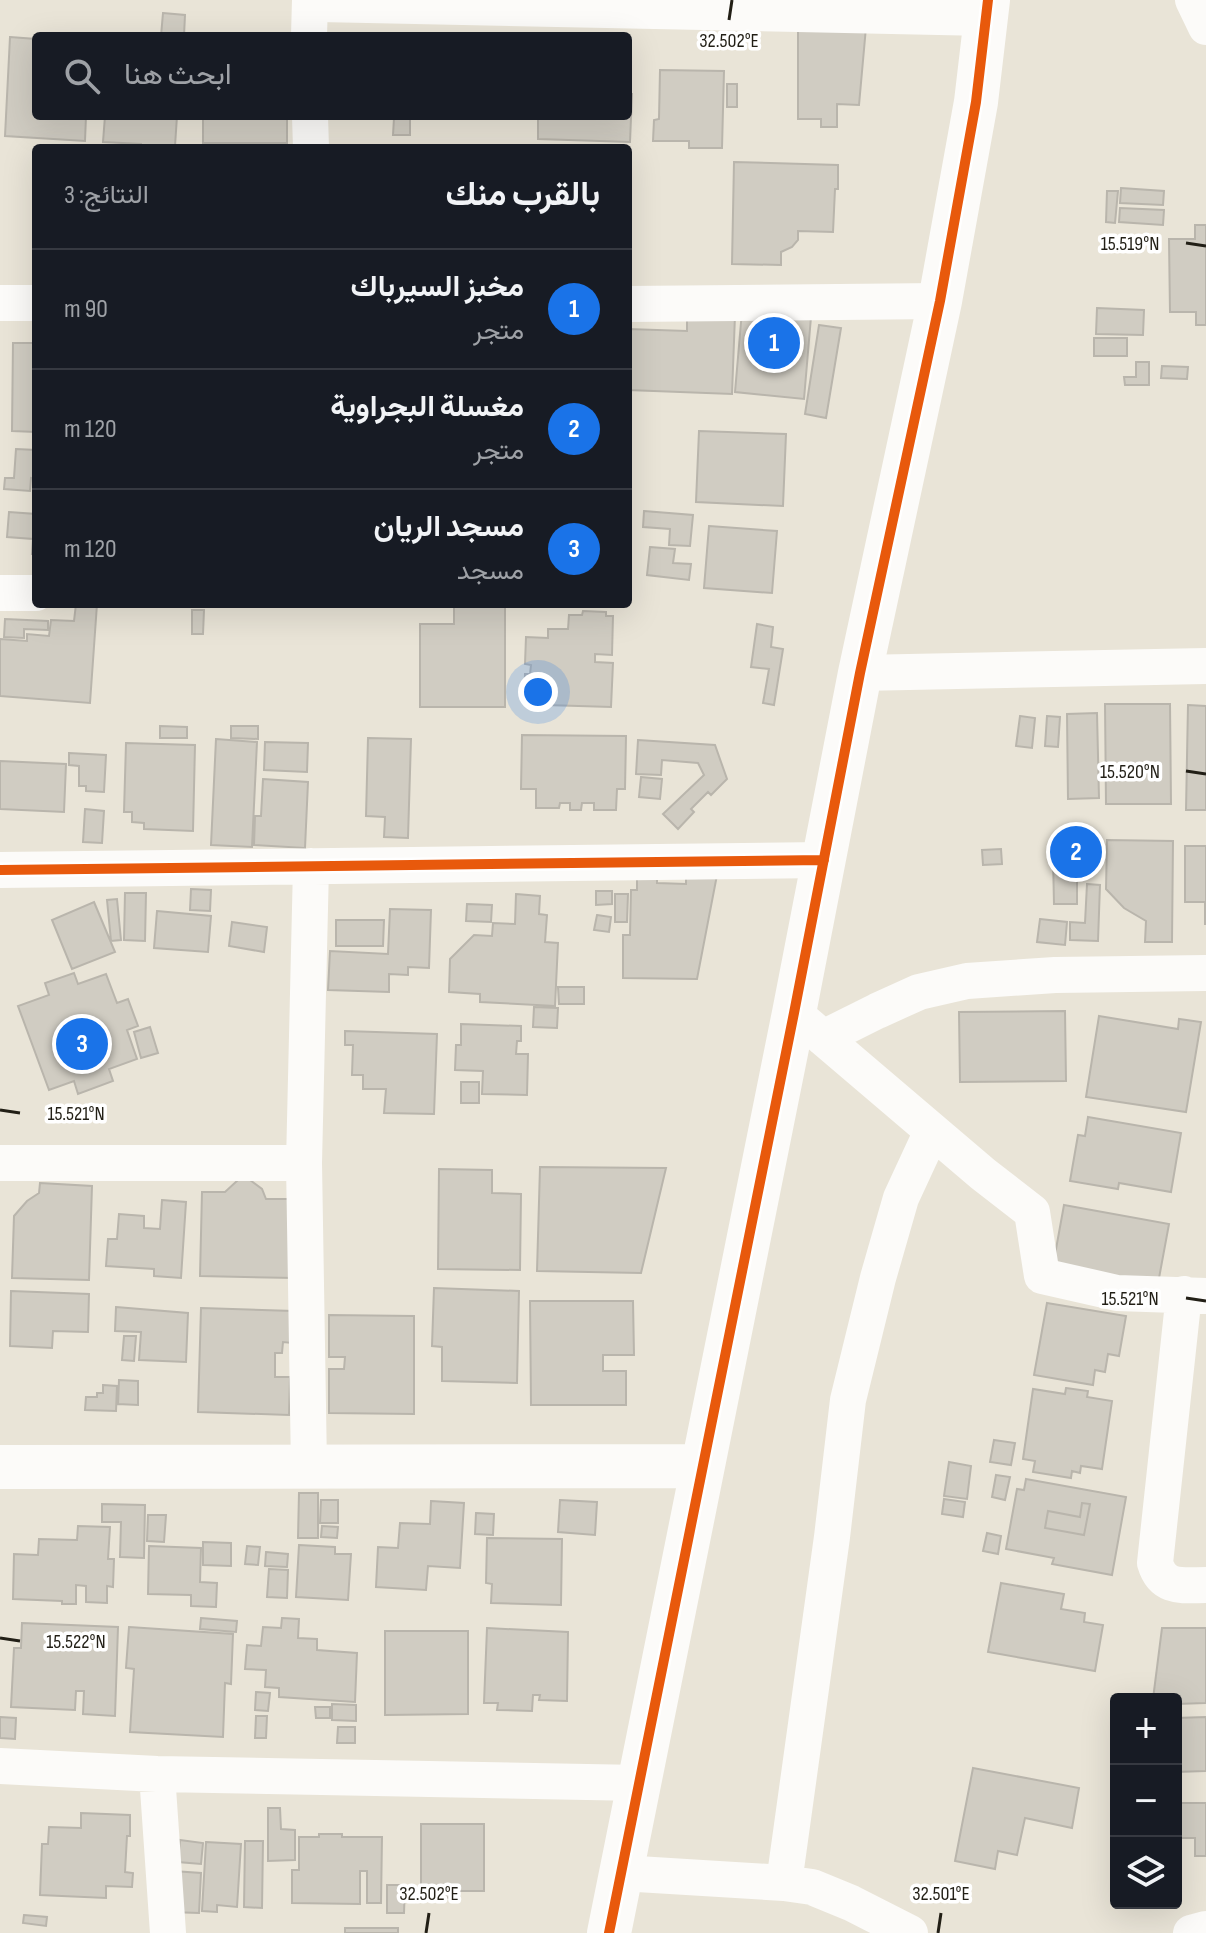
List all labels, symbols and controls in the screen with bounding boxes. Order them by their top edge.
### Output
text: 32.502°E [699,29,759,53]
search box [32,32,632,120]
icon: search [60,54,104,98]
text: ابحث هنا [124,57,232,93]
text: بالقرب منك [445,174,600,215]
text: النتائج: 3 [64,180,149,211]
text: 15.519°N [1101,232,1159,256]
text: مخبز السيرباك [351,269,524,305]
text: 90 m [64,294,108,325]
text: 1 [569,294,579,325]
pin: 1 [748,313,800,373]
text: متجر [473,316,524,347]
text: مغسلة البجراوية [330,389,524,425]
text: 120 m [64,414,117,445]
text: 2 [568,414,580,445]
text: متجر [473,436,524,467]
text: مسجد الريان [374,509,524,545]
text: 120 m [64,534,117,565]
text: 3 [568,534,580,565]
text: مسجد [457,556,524,587]
your location [518,672,558,712]
text: 15.520°N [1100,760,1160,784]
pin: 2 [1050,822,1102,882]
pin: 3 [56,1014,108,1074]
text: 15.521°N [47,1102,105,1126]
text: 15.521°N [1101,1287,1159,1311]
text: 15.522°N [46,1630,106,1654]
map controls [1110,1693,1182,1909]
button: + [1110,1693,1182,1765]
button: − [1110,1765,1182,1837]
button: layers [1110,1837,1182,1909]
text: 32.502°E [399,1882,459,1906]
text: 32.501°E [912,1882,970,1906]

